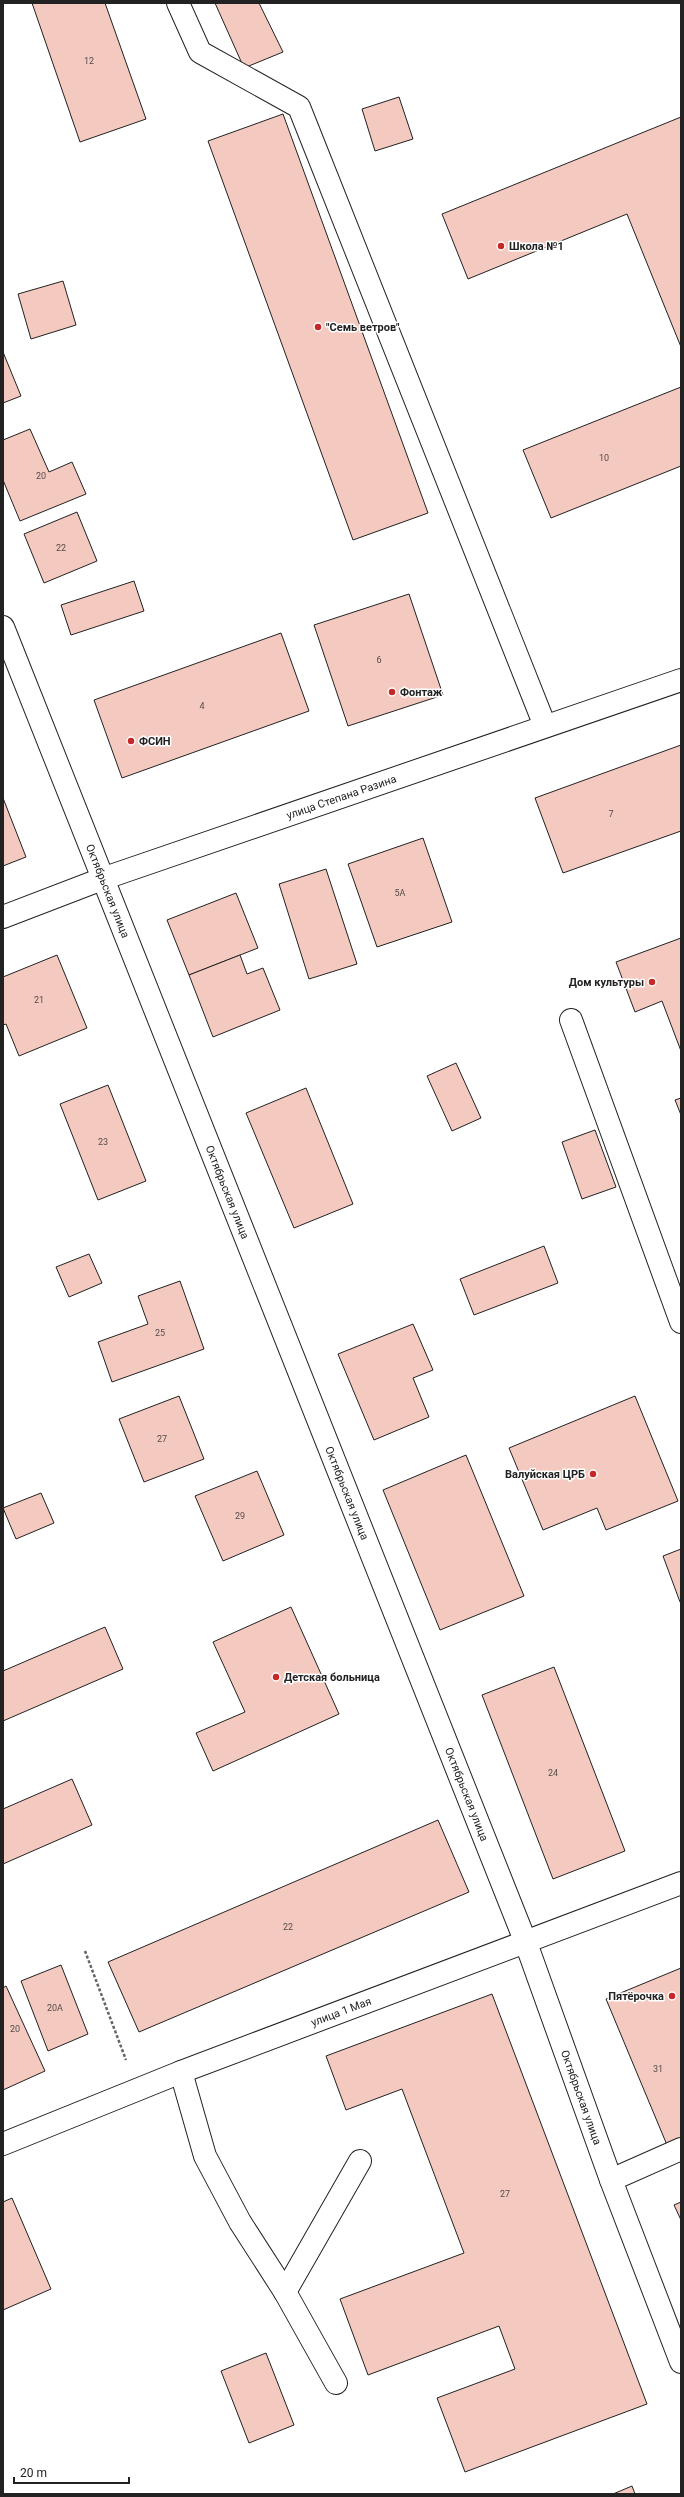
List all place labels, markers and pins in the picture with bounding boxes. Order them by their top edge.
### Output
place label: Школа №1 [509,240,564,253]
marker: Школа №1 [496,241,506,251]
place label: "Семь ветров" [326,321,400,334]
marker: "Семь ветров" [313,322,323,332]
place label: Фонтаж [400,686,443,699]
marker: Фонтаж [387,687,397,697]
place label: ФСИН [139,735,171,748]
marker: ФСИН [126,736,136,746]
place label: Дом культуры [569,976,644,989]
marker: Дом культуры [647,977,657,987]
place label: Валуйская ЦРБ [505,1468,585,1481]
marker: Валуйская ЦРБ [588,1469,598,1479]
place label: Детская больница [284,1671,380,1684]
marker: Детская больница [271,1672,281,1682]
place label: Пятёрочка [608,1990,664,2003]
marker: Пятёрочка [667,1991,677,2001]

